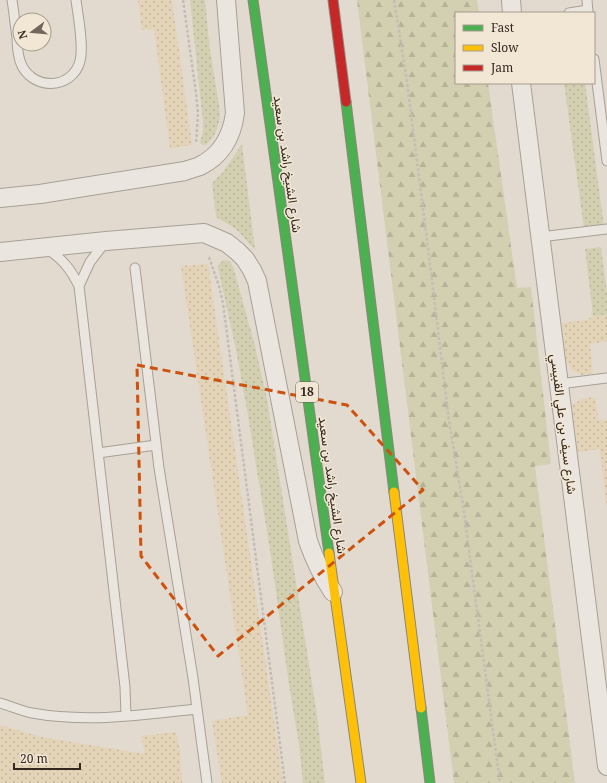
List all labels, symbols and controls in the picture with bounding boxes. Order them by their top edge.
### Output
north arrow [12,12,52,52]
legend [455,12,595,84]
text: Fast [491,19,514,36]
text: N [13,28,30,41]
text: Slow [491,39,519,56]
text: Jam [490,59,513,76]
street label: شارع الشيخ راشد بن سعيد [268,94,307,234]
street label: شارع سيف بن علي القبيسي [544,353,582,495]
road number: 18 [296,382,318,402]
street label: شارع الشيخ راشد بن سعيد [313,415,352,555]
scale bar [14,745,80,771]
text: 20 m [20,750,48,767]

